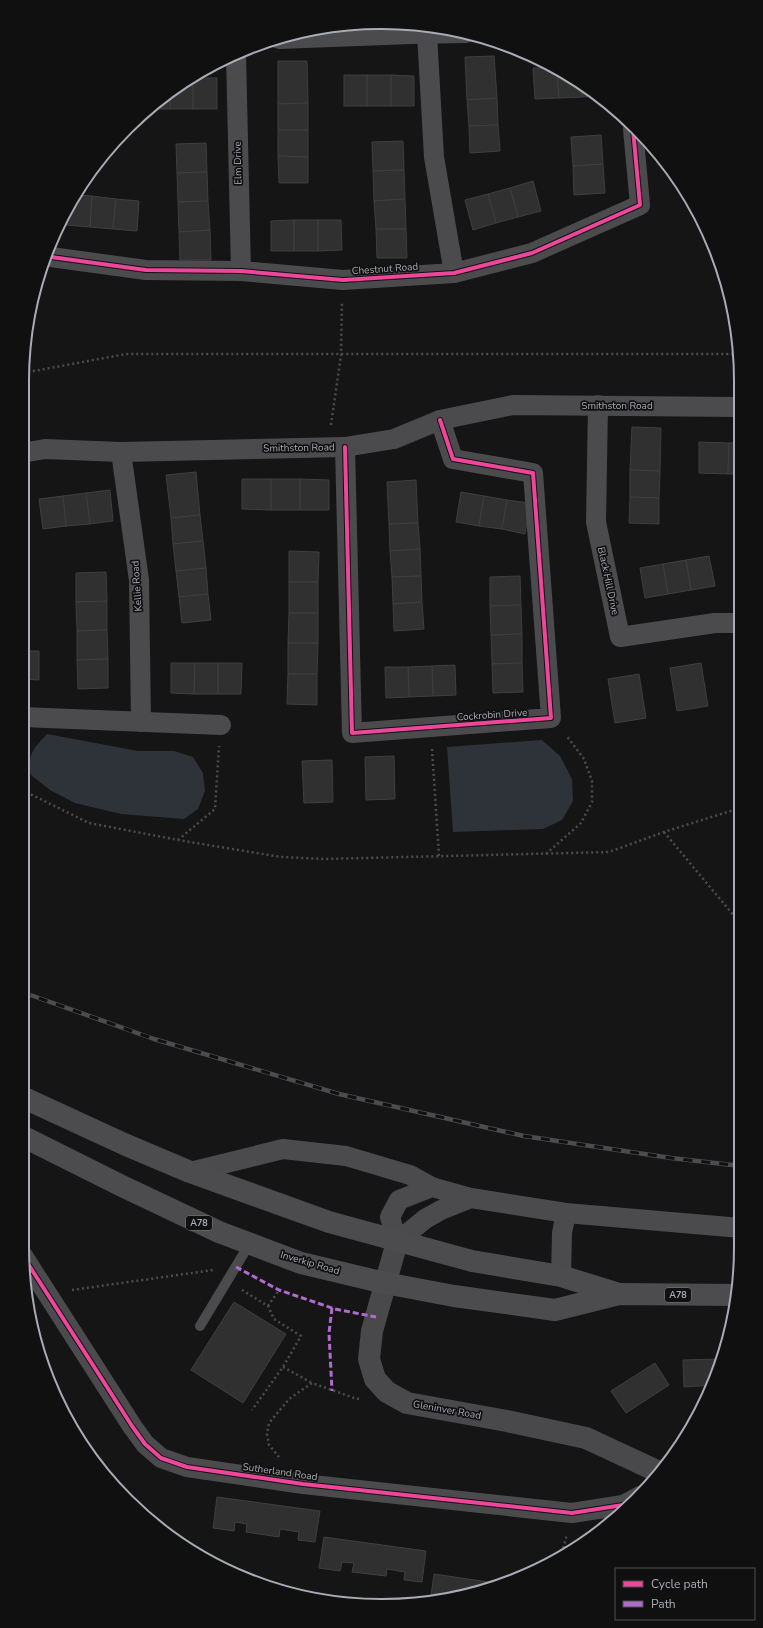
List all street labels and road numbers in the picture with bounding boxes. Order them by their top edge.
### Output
street label: Elm Drive [231,141,245,185]
street label: Chestnut Road [351,260,419,278]
street label: Smithston Road [581,399,653,413]
street label: Smithston Road [263,440,335,456]
street label: Black Hill Drive [594,546,622,616]
street label: Kellie Road [128,560,146,612]
street label: Cockrobin Drive [456,706,528,724]
road number: A78 [186,1216,212,1230]
street label: Inverkip Road [279,1248,341,1278]
road number: A78 [665,1288,691,1302]
street label: Gleninver Road [412,1397,482,1423]
street label: Sutherland Road [242,1460,318,1484]

